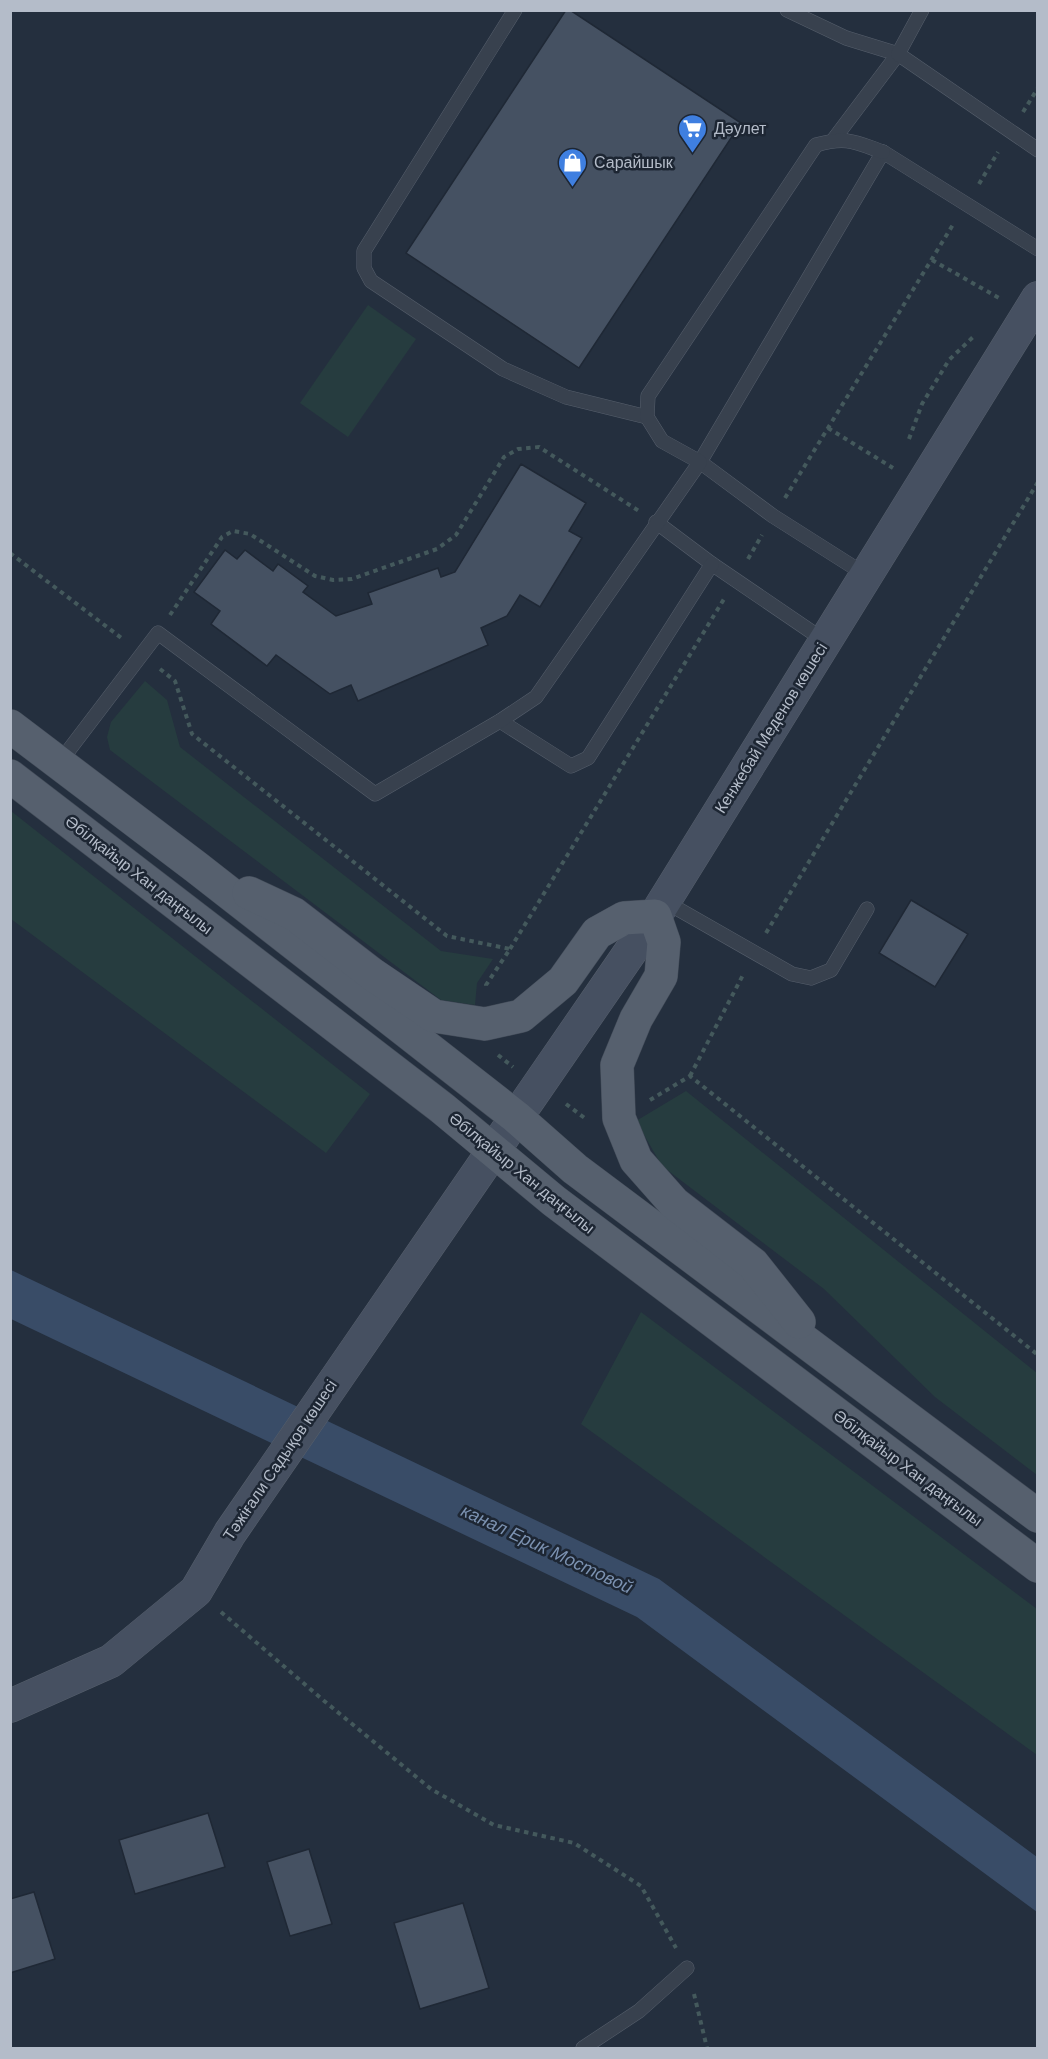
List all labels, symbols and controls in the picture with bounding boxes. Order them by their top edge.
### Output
supermarket icon: Дәулет [677,112,709,154]
place label: Дәулет [714,118,767,139]
shop icon: Сарайшык [557,146,589,188]
place label: Сарайшык [594,152,674,173]
street label: Кенжебай Меденов көшесі [710,639,832,817]
street label: Әбілқайыр Хан даңғылы [61,811,217,939]
street label: Әбілқайыр Хан даңғылы [445,1108,599,1238]
street label: Тәжіғали Садықов көшесі [218,1376,342,1544]
street label: Әбілқайыр Хан даңғылы [829,1405,987,1531]
water label: канал Ерик Мостовой [457,1499,637,1599]

